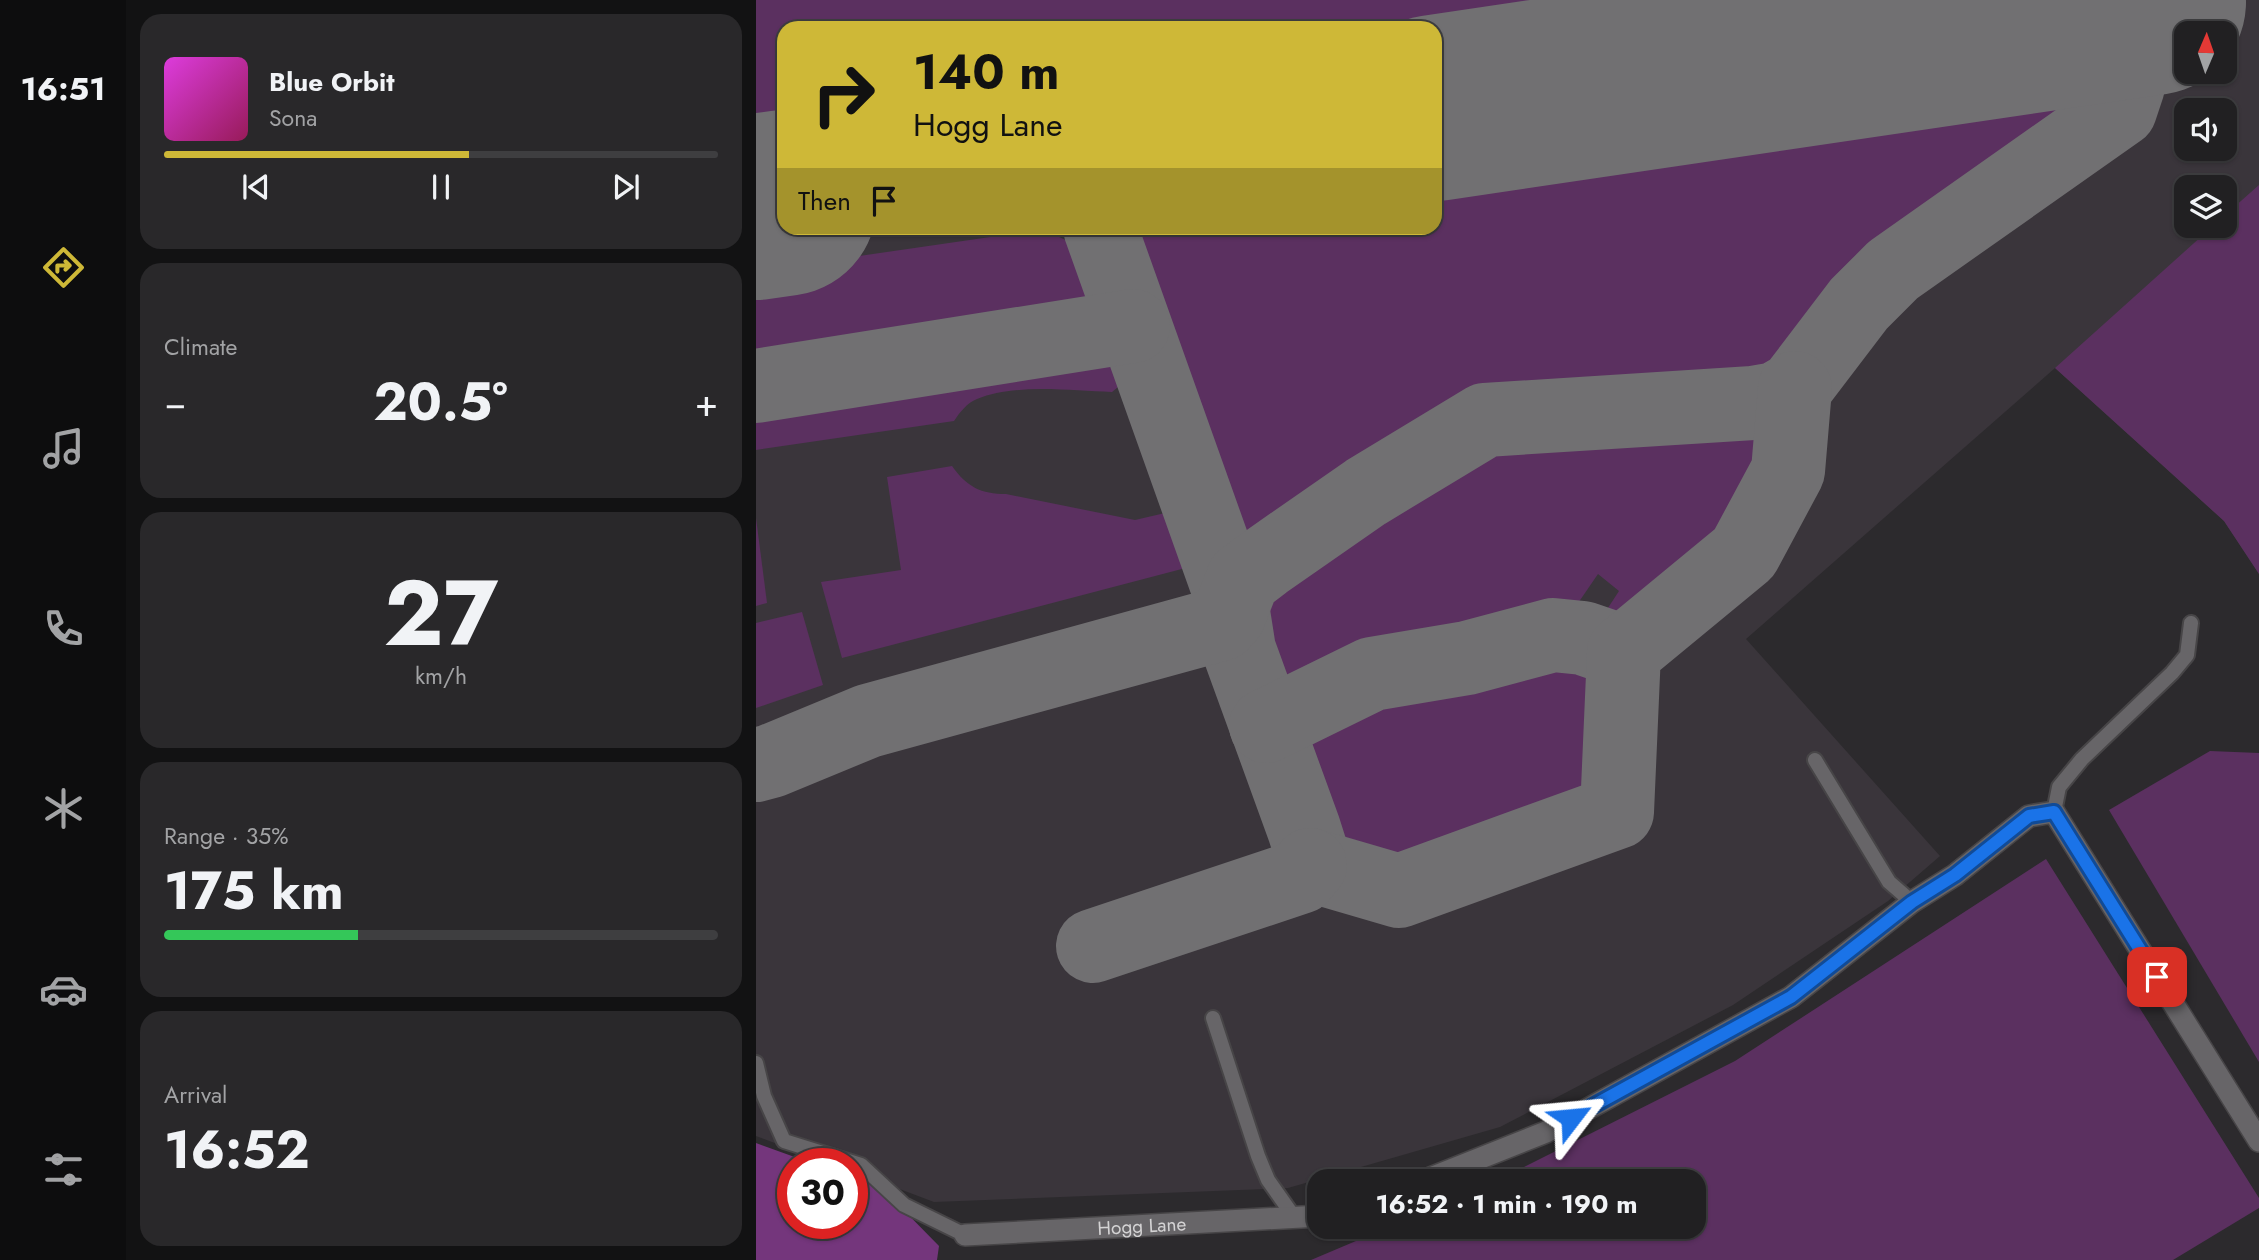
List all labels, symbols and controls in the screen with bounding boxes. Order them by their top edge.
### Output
north arrow [2174,21,2236,84]
map controls [2174,21,2237,238]
text: 140 m [913,37,1059,107]
icon: right [798,49,889,140]
text: Blue Orbit [269,63,394,101]
text: 16:51 [21,66,105,112]
button: sound [2174,98,2237,161]
text: Sona [269,101,317,135]
text: Hogg Lane [913,102,1063,148]
icon: previous [237,168,275,206]
icon: pause [422,168,460,206]
icon: next [607,168,645,206]
button: layers [2174,175,2237,238]
text: Then [798,182,851,220]
icon: arrive [865,182,903,220]
icon: directions [39,243,88,292]
text: Climate [164,330,237,364]
text: 20.5° [373,364,508,440]
text: − [164,375,186,430]
text: + [695,375,718,430]
icon: music [39,424,88,473]
text: 27 [384,548,498,679]
icon: phone [39,604,88,653]
text: km/h [415,659,467,693]
icon: climate [39,784,88,833]
text: Range · 35% [164,819,288,853]
text: 175 km [164,853,344,929]
pin [2127,947,2187,1007]
icon: arrive [2138,958,2176,996]
icon: car [39,965,88,1014]
text: Arrival [164,1078,227,1112]
position arrow [1534,1081,1608,1155]
text: 16:52 [164,1112,310,1188]
icon: filters [39,1145,88,1194]
speed limit sign: 30 [777,1148,868,1239]
text: 16:52 · 1 min · 190 m [1375,1185,1638,1223]
street label: Hogg Lane [1097,1210,1187,1242]

